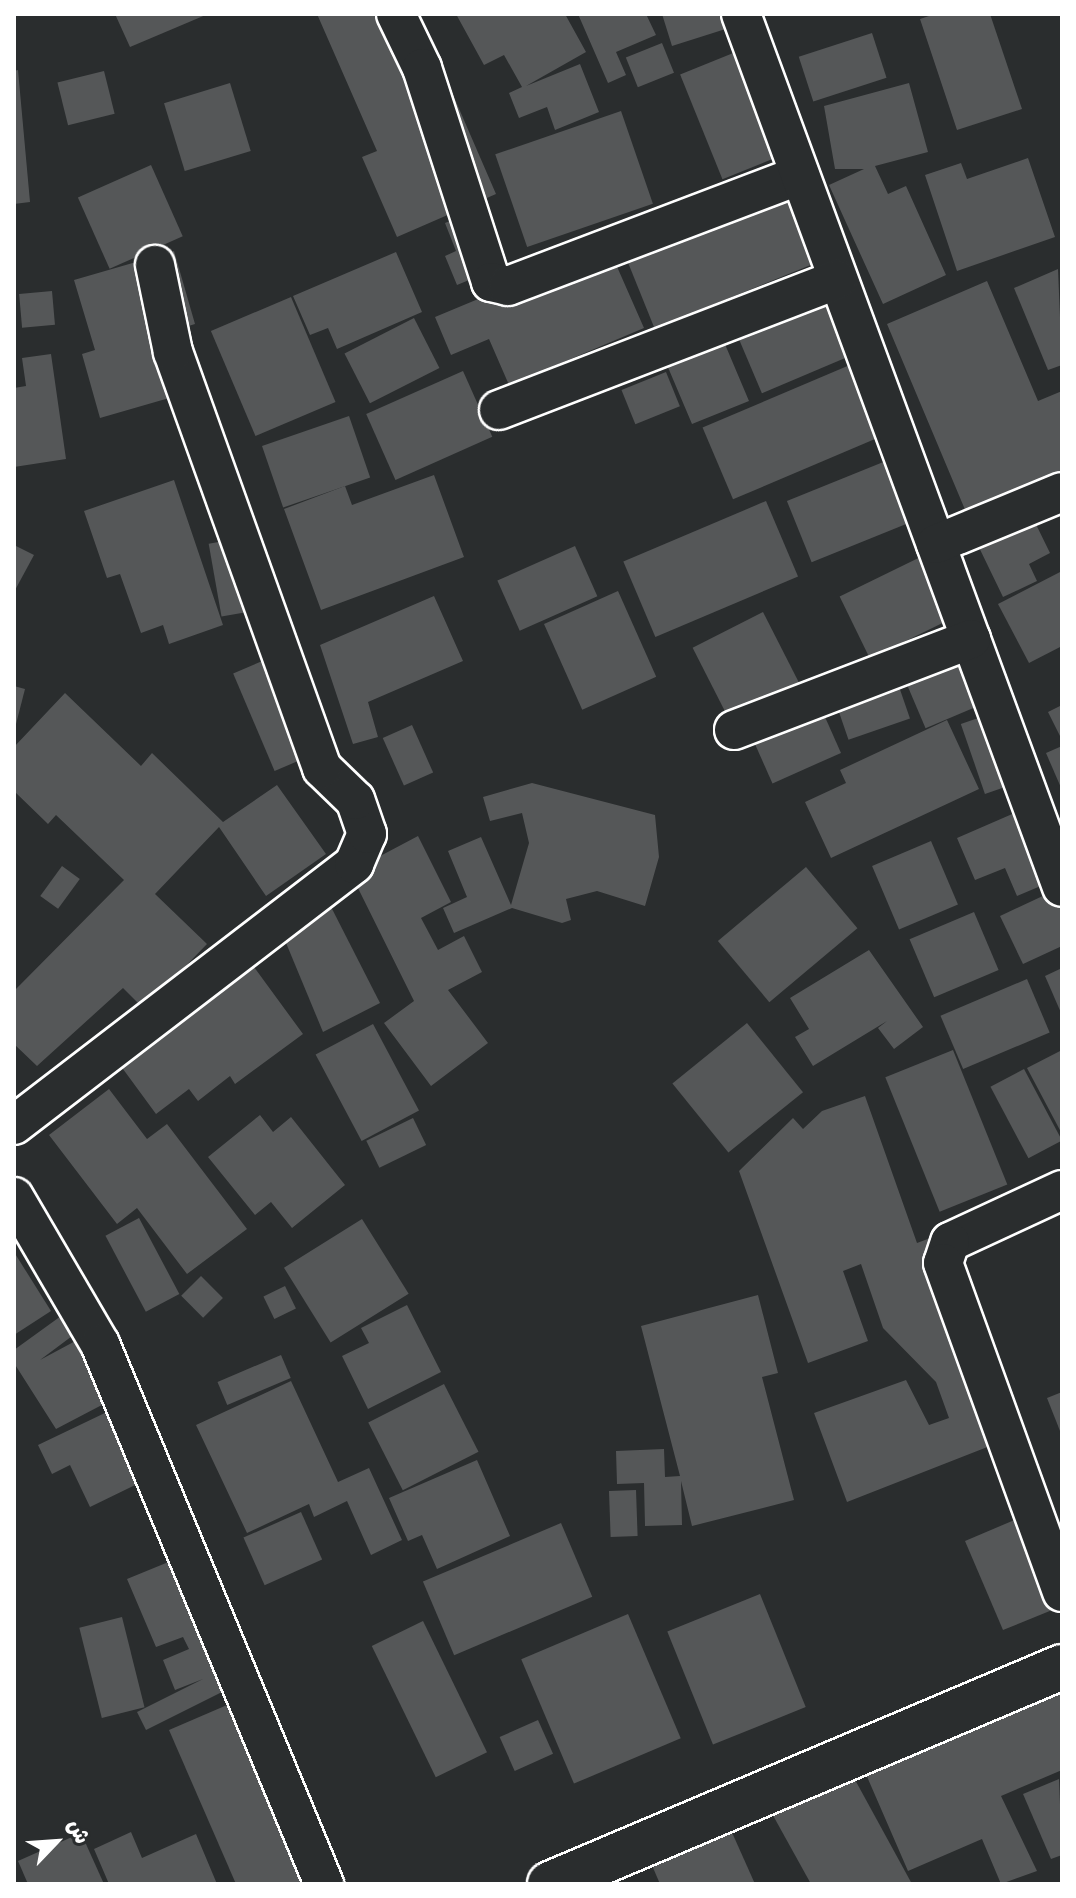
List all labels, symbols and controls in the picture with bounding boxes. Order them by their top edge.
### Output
north arrow [16,1802,96,1882]
text: ش [61,1815,96,1848]

